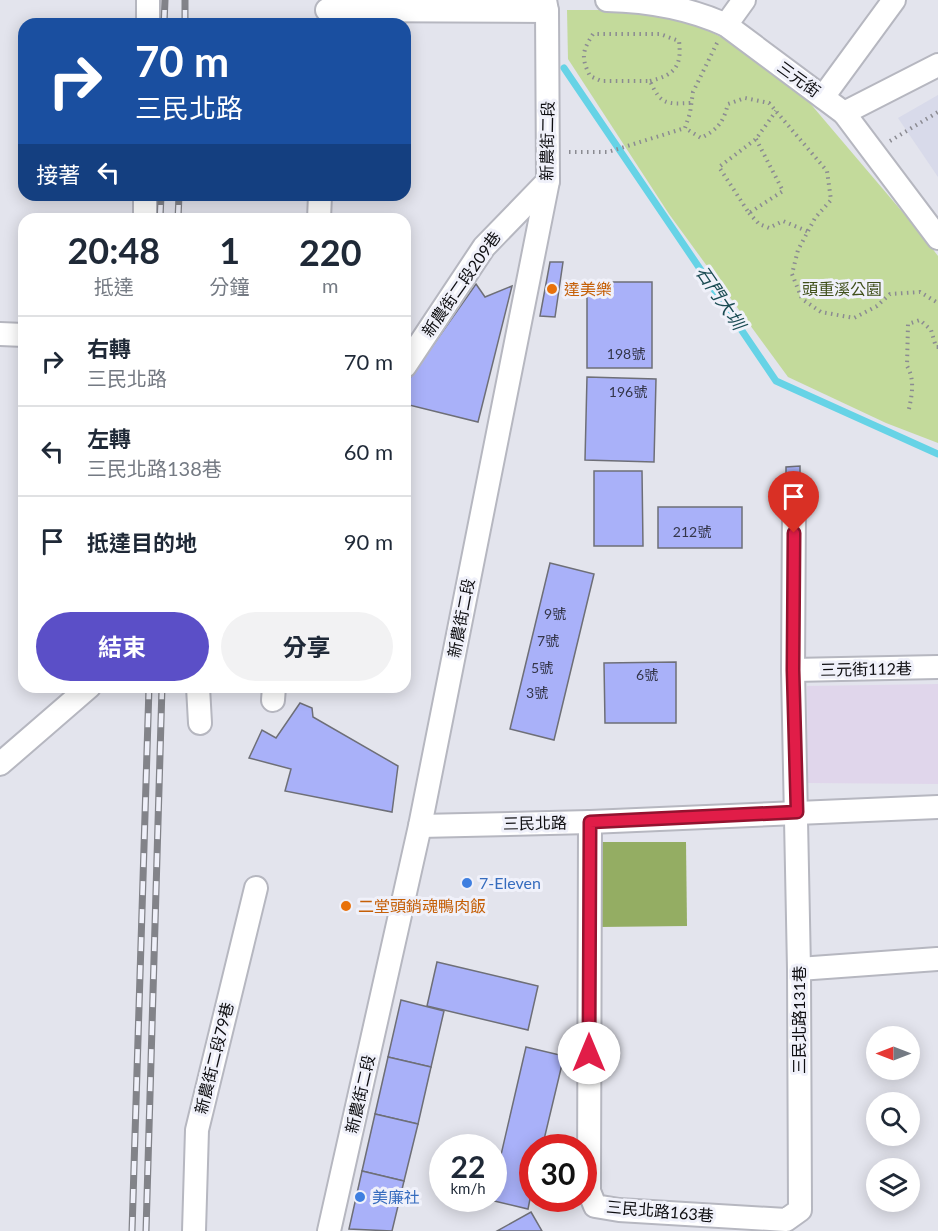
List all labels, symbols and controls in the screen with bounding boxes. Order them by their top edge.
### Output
text: 70 m [135,36,229,86]
icon: right [36,42,114,120]
street label: 三元街 [774,57,824,100]
text: 三民北路 [135,91,243,124]
street label: 新農街二段 [536,101,557,181]
icon: left [92,156,125,189]
text: 接著 [36,161,80,188]
text: 20:48 [67,228,160,272]
text: 1 [219,228,240,272]
street label: 新農街二段209巷 [417,228,504,340]
text: 220 [299,230,362,274]
water label: 石門大圳 [692,261,752,336]
text: m [322,273,339,297]
text: 抵達 [94,274,134,298]
text: 分鐘 [210,274,250,298]
place label: 達美樂 [564,279,612,298]
park label: 頭重溪公園 [802,279,882,298]
marker: 達美樂 [545,282,559,296]
text: 右轉 [87,335,131,362]
icon: right [36,345,69,378]
house number: 198號 [607,345,645,362]
text: 70 m [344,348,393,375]
text: 三民北路 [87,366,167,390]
house number: 196號 [609,383,647,400]
text: 左轉 [87,425,131,452]
icon: left [36,435,69,468]
text: 60 m [344,438,393,465]
text: 三民北路138巷 [87,456,222,480]
pin [768,471,819,533]
icon: arrive [777,480,810,513]
house number: 212號 [673,523,711,540]
icon: arrive [36,525,69,558]
text: 90 m [344,528,393,555]
text: 抵達目的地 [87,529,197,556]
street label: 新農街二段 [444,577,477,659]
house number: 9號 [544,605,566,622]
button: 結束 [36,612,209,681]
button: 分享 [221,612,393,681]
house number: 7號 [537,632,559,649]
street label: 三元街112巷 [820,658,912,679]
house number: 5號 [531,659,553,676]
house number: 6號 [636,666,658,683]
house number: 3號 [526,684,548,701]
street label: 三民北路 [503,812,567,833]
place label: 7-Eleven [479,873,541,892]
marker: 7-Eleven [460,876,474,890]
place label: 二堂頭銷魂鴨肉飯 [358,896,486,915]
marker: 二堂頭銷魂鴨肉飯 [339,899,353,913]
street label: 三民北路131巷 [789,966,808,1074]
street label: 新農街二段79巷 [190,1000,237,1116]
position arrow [557,1021,621,1085]
north arrow [866,1026,920,1080]
map controls [866,1026,920,1212]
street label: 新農街二段 [341,1053,378,1135]
button: search [866,1092,920,1146]
speed limit sign: 30 [519,1134,597,1212]
text: 22 [451,1148,485,1184]
button: layers [866,1158,920,1212]
text: km/h [450,1179,486,1197]
place label: 美廉社 [372,1187,420,1206]
marker: 美廉社 [353,1190,367,1204]
street label: 三民北路163巷 [605,1196,715,1225]

